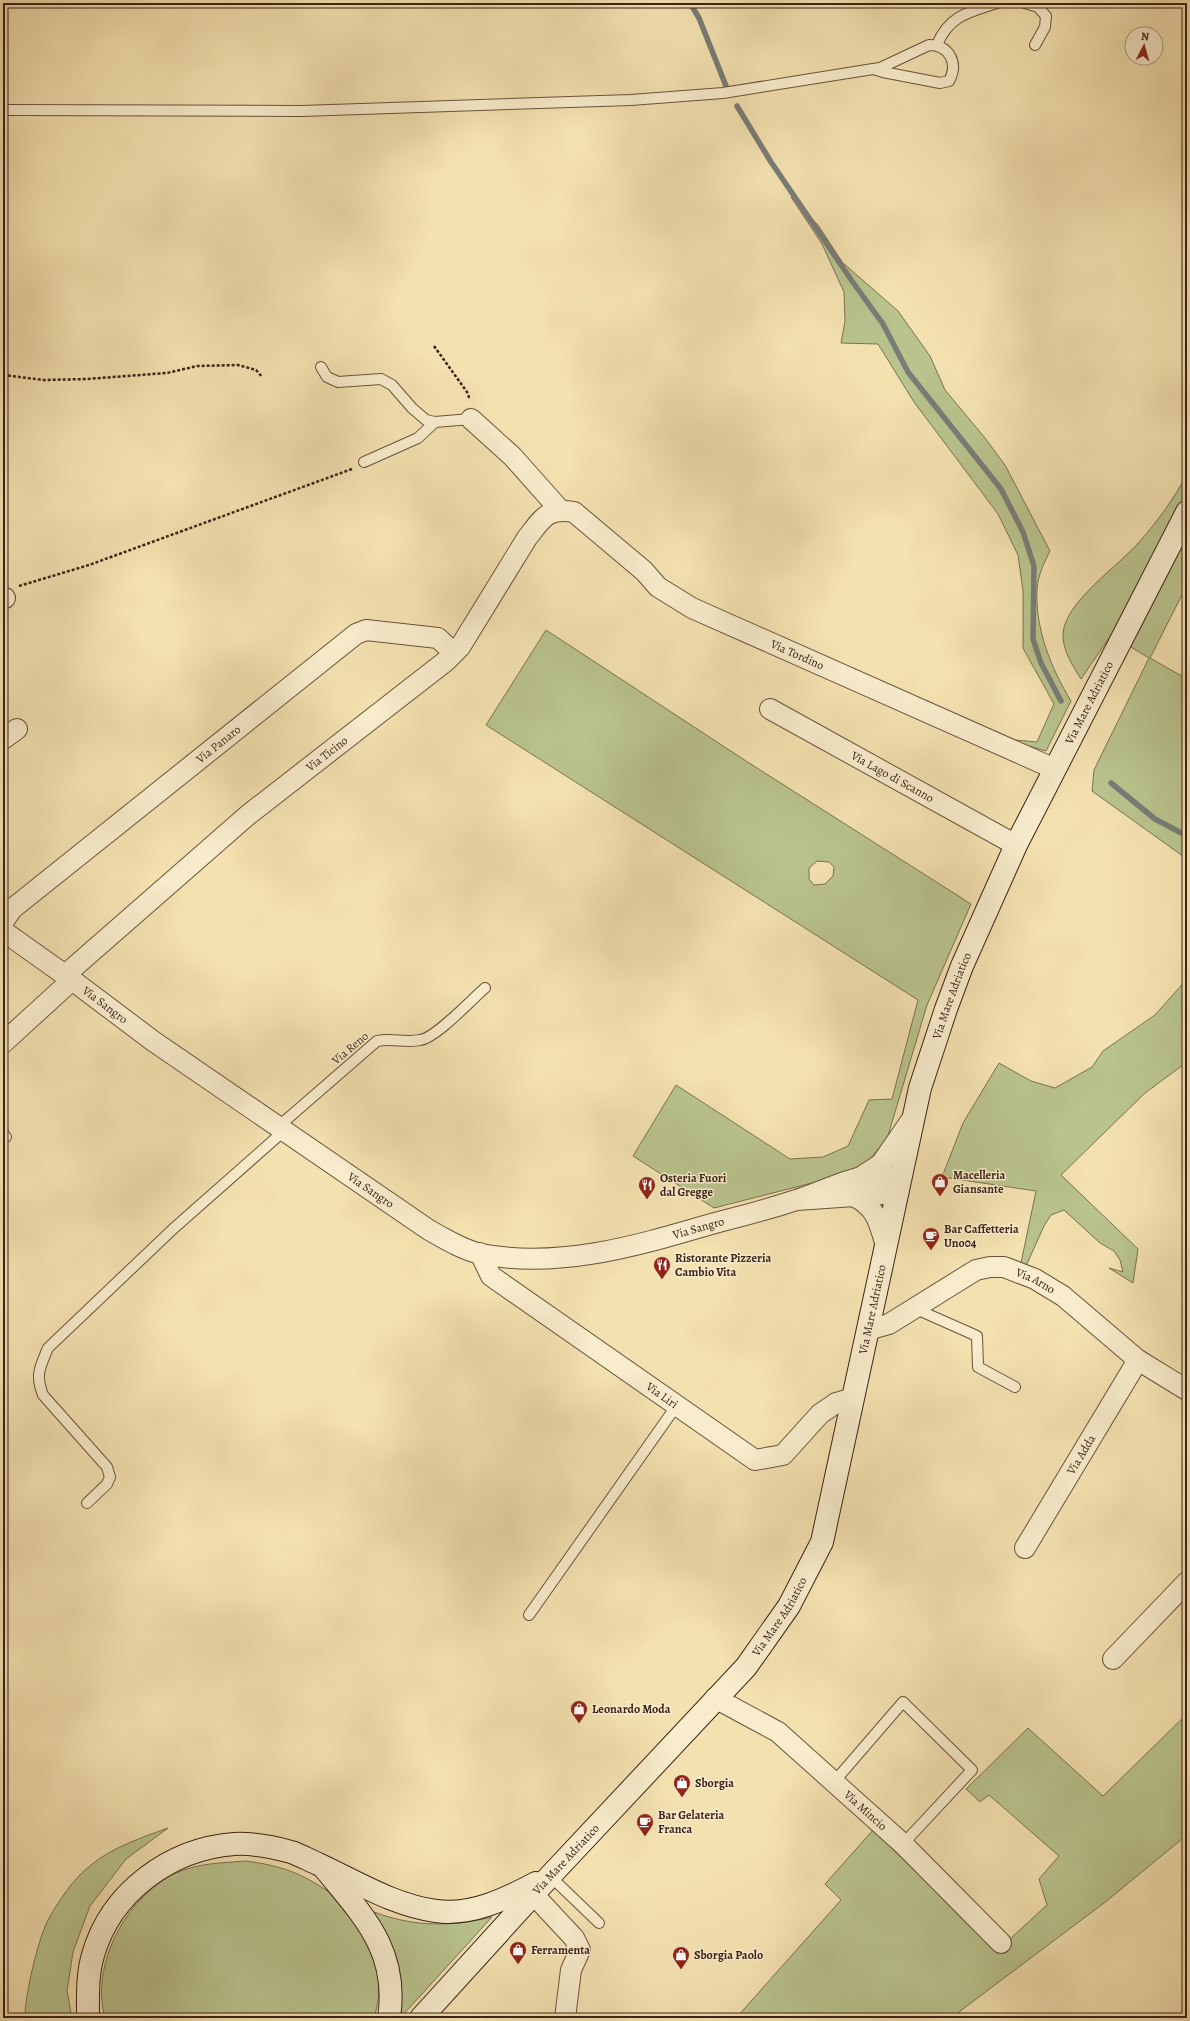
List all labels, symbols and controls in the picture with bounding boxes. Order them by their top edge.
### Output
north arrow [1124,26,1164,66]
text: N [1140,29,1150,44]
street label: Via Tordino [767,635,827,674]
street label: Via Mare Adriatico [1061,658,1117,748]
street label: Via Panaro [192,721,244,767]
street label: Via Ticino [302,732,351,776]
street label: Via Lago di Scanno [847,747,937,806]
street label: Via Mare Adriatico [928,950,975,1042]
street label: Via Sangro [78,982,131,1027]
street label: Via Reno [328,1028,372,1069]
place label: Macelleria Giansante [953,1167,1006,1197]
street label: Via Sangro [344,1168,397,1212]
place label: Osteria Fuori dal Gregge [660,1170,727,1200]
shop icon: Macelleria Giansante [930,1172,950,1197]
restaurant icon: Osteria Fuori dal Gregge [637,1175,657,1200]
street label: Via Sangro [670,1213,726,1243]
place label: Bar Caffetteria Uno04 [944,1221,1019,1251]
cafe icon: Bar Caffetteria Uno04 [921,1226,941,1251]
place label: Ristorante Pizzeria Cambio Vita [675,1250,772,1280]
restaurant icon: Ristorante Pizzeria Cambio Vita [652,1255,672,1280]
street label: Via Mare Adriatico [855,1263,890,1357]
street label: Via Arno [1013,1264,1058,1297]
street label: Via Liri [642,1378,681,1412]
street label: Via Adda [1063,1431,1099,1478]
street label: Via Mare Adriatico [748,1574,811,1660]
shop icon: Leonardo Moda [569,1699,589,1724]
place label: Leonardo Moda [592,1701,671,1717]
shop icon: Sborgia [672,1773,692,1798]
place label: Sborgia [695,1775,734,1791]
street label: Via Mincio [840,1786,890,1834]
place label: Bar Gelateria Franca [658,1807,724,1837]
cafe icon: Bar Gelateria Franca [635,1812,655,1837]
street label: Via Mare Adriatico [528,1820,603,1899]
shop icon: Ferramenta [508,1940,528,1965]
place label: Ferramenta [531,1942,590,1958]
shop icon: Sborgia Paolo [671,1945,691,1970]
place label: Sborgia Paolo [694,1947,763,1963]

